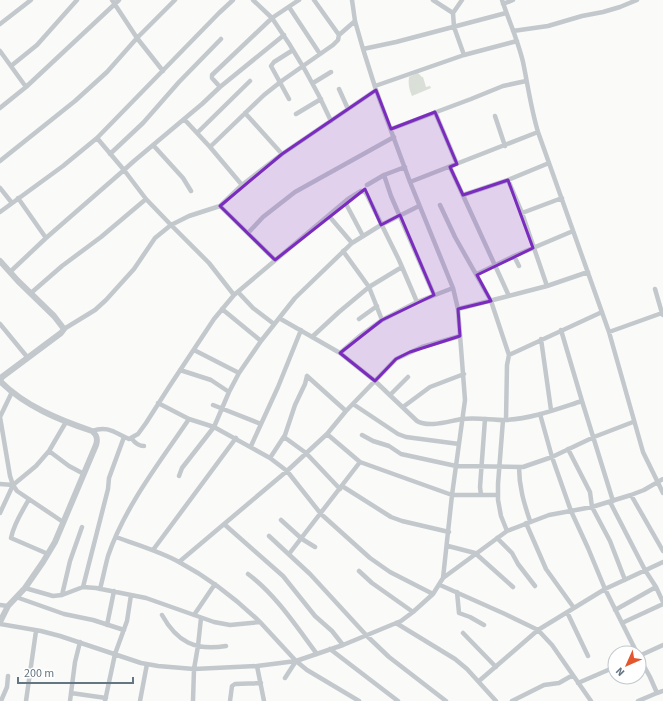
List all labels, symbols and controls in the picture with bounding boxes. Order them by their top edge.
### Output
north arrow [607,645,647,685]
scale bar [18,659,133,685]
text: N [612,664,628,680]
text: 200 m [24,665,54,682]

